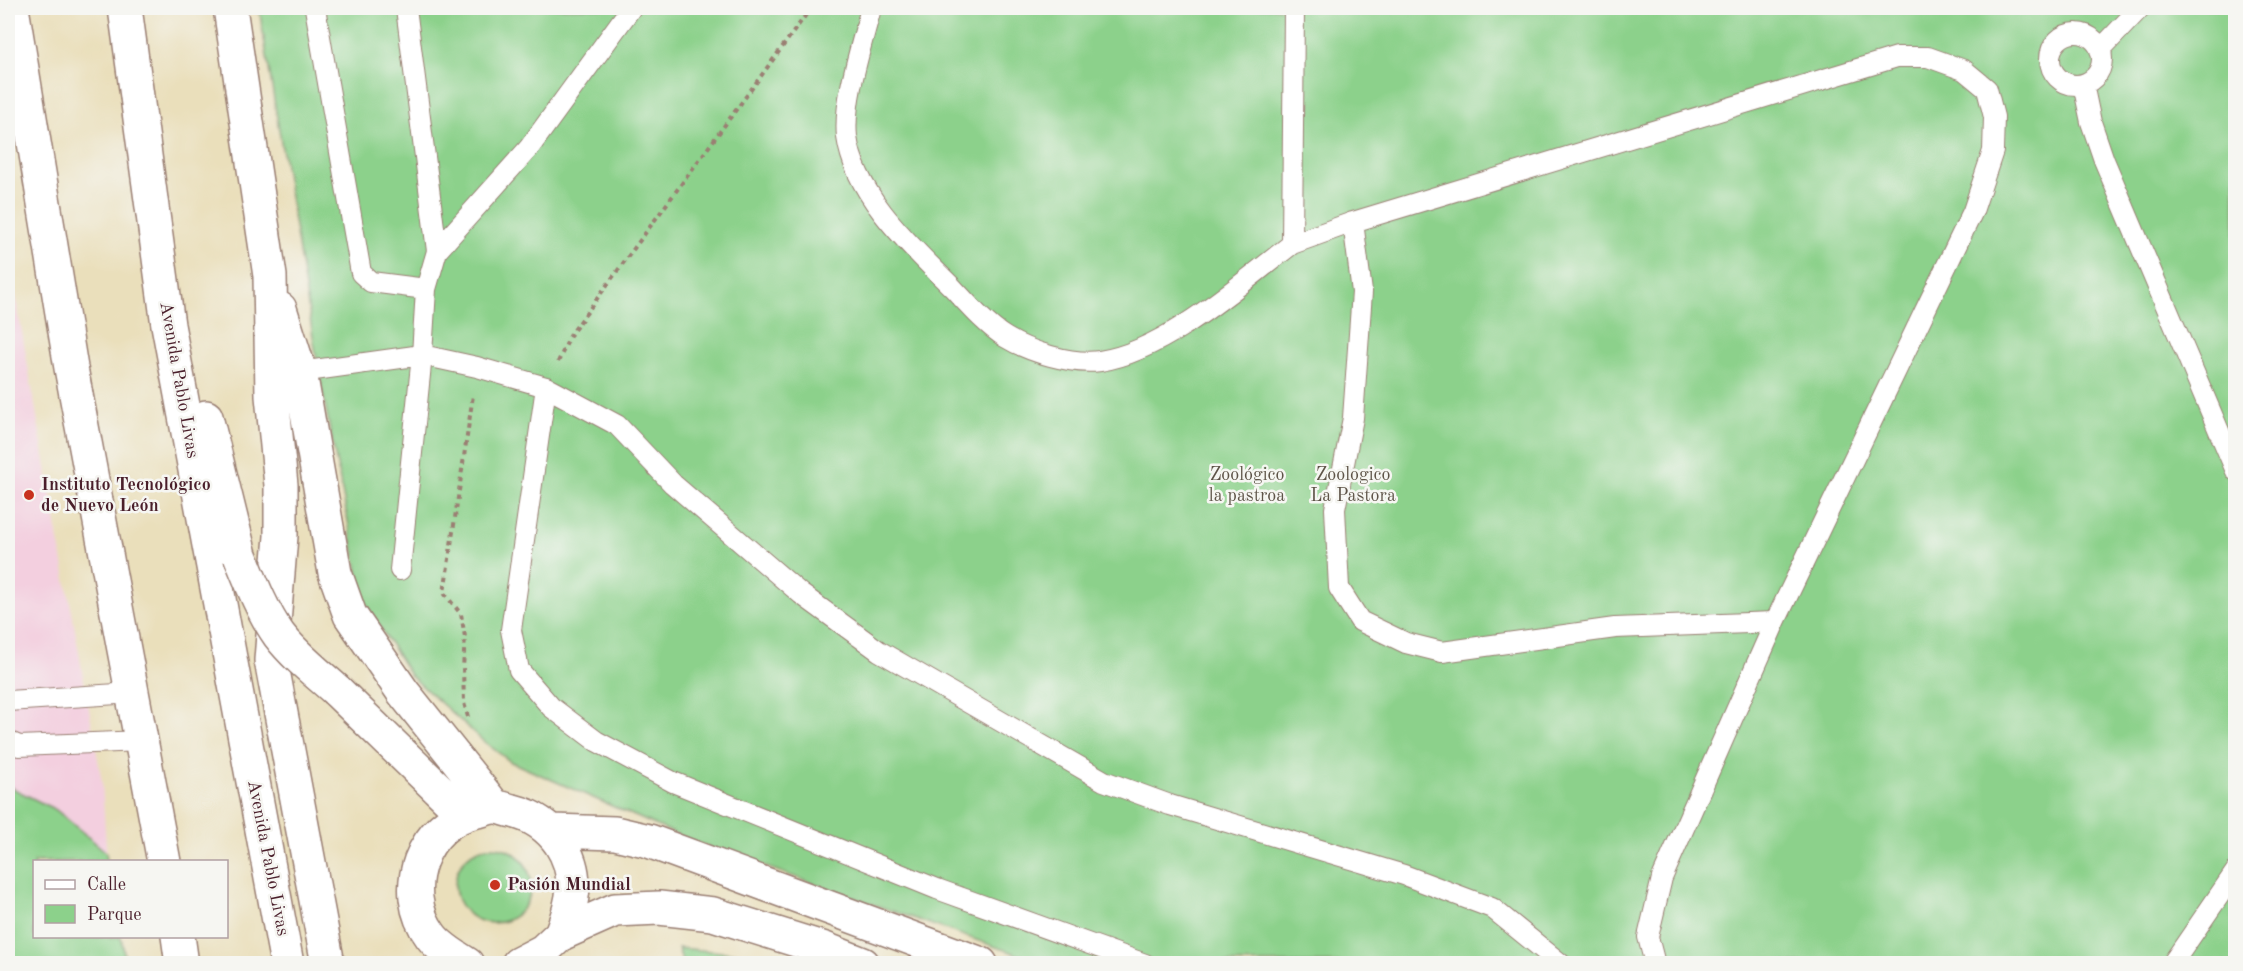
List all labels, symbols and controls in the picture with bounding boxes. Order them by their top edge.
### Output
street label: Avenida Pablo Livas [156,300,202,460]
park label: Zoológico la pastroa [1209,466,1285,505]
park label: Zoologico La Pastora [1310,466,1396,505]
place label: Instituto Tecnológico de Nuevo León [41,476,211,515]
marker: Instituto Tecnológico de Nuevo León [22,488,36,502]
street label: Avenida Pablo Livas [244,779,292,938]
legend [33,860,228,938]
text: Calle [87,876,126,894]
place label: Pasión Mundial [507,876,631,894]
marker: Pasión Mundial [488,878,502,892]
text: Parque [87,906,142,924]

